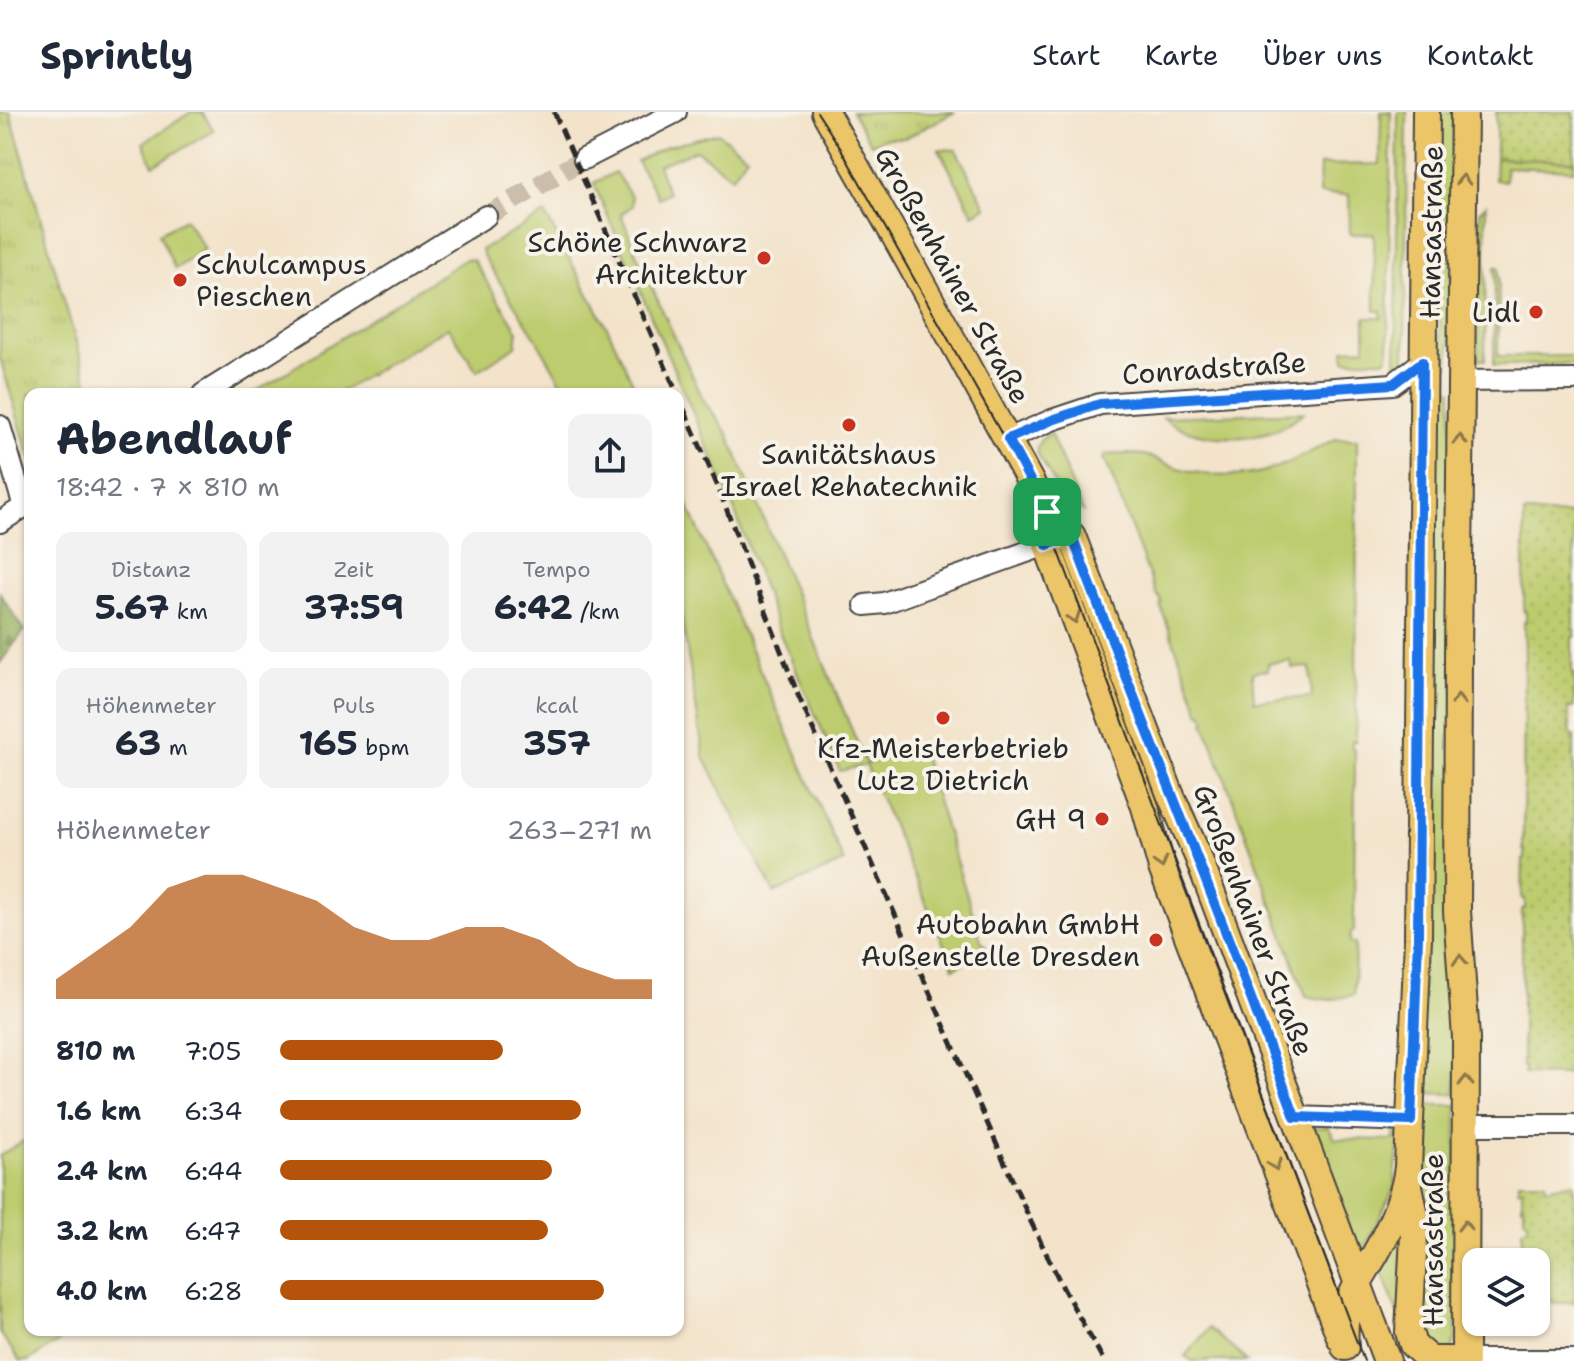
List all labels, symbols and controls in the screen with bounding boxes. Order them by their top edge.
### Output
text: Sprintly [40,30,194,81]
text: Start [1032,36,1101,74]
text: Karte [1145,36,1219,74]
text: Über uns [1263,36,1383,74]
text: Kontakt [1427,36,1534,74]
street label: Großenhainer Straße [866,140,1040,410]
street label: Hansastraße [1410,145,1452,319]
one-way arrow [1454,173,1472,186]
place label: Schöne Schwarz Architektur [527,223,748,293]
place label: Schulcampus Pieschen [196,245,367,315]
marker: Schöne Schwarz Architektur [755,249,773,267]
marker: Schulcampus Pieschen [171,271,189,289]
place label: Lidl [1472,293,1521,331]
marker: Lidl [1527,303,1545,321]
street label: Conradstraße [1121,343,1307,393]
text: Abendlauf [56,409,292,468]
button: share [568,414,652,498]
marker: Sanitätshaus Israel Rehatechnik [840,416,858,434]
one-way arrow [1451,433,1469,446]
place label: Sanitätshaus Israel Rehatechnik [720,435,978,505]
text: 18:42 · 7 × 810 m [56,469,280,504]
pin [1013,478,1081,546]
icon: arrive [1025,490,1069,534]
text: Distanz [111,555,191,584]
text: Zeit [334,555,374,584]
text: Tempo [523,555,591,584]
text: 5.67 [95,584,169,630]
text: 37:59 [304,584,404,630]
text: 6:42 [494,584,573,630]
text: km [169,597,208,626]
text: /km [573,597,620,626]
one-way arrow [1064,611,1080,625]
text: Höhenmeter [86,691,217,720]
text: Puls [333,691,375,720]
text: kcal [535,691,578,720]
one-way arrow [1449,693,1467,706]
marker: Kfz-Meisterbetrieb Lutz Dietrich [934,709,952,727]
text: 63 [115,720,161,766]
text: 165 [298,720,358,766]
text: 357 [523,720,591,766]
place label: Kfz-Meisterbetrieb Lutz Dietrich [817,729,1069,799]
text: m [161,733,188,762]
text: bpm [358,733,410,762]
street label: Großenhainer Straße [1185,779,1323,1061]
place label: GH 9 [1015,800,1086,838]
marker: GH 9 [1093,810,1111,828]
text: Höhenmeter [56,812,211,847]
text: 263–271 m [507,812,652,847]
one-way arrow [1152,856,1168,870]
place label: Autobahn GmbH Außenstelle Dresden [861,905,1140,975]
marker: Autobahn GmbH Außenstelle Dresden [1147,931,1165,949]
one-way arrow [1452,953,1469,966]
text: 810 m [56,1033,136,1068]
text: 7:05 [184,1033,241,1068]
one-way arrow [1457,1074,1475,1087]
text: 1.6 km [56,1093,141,1128]
text: 6:34 [184,1093,242,1128]
text: 2.4 km [56,1153,147,1188]
text: 6:44 [184,1153,243,1188]
street label: Hansastraße [1414,1153,1452,1327]
one-way arrow [1265,1158,1282,1172]
text: 3.2 km [56,1213,148,1248]
text: 6:47 [184,1213,242,1248]
one-way arrow [1456,1219,1474,1232]
map controls [1462,1248,1550,1336]
button: layers [1462,1248,1550,1336]
text: 4.0 km [56,1273,147,1308]
text: 6:28 [184,1273,243,1308]

